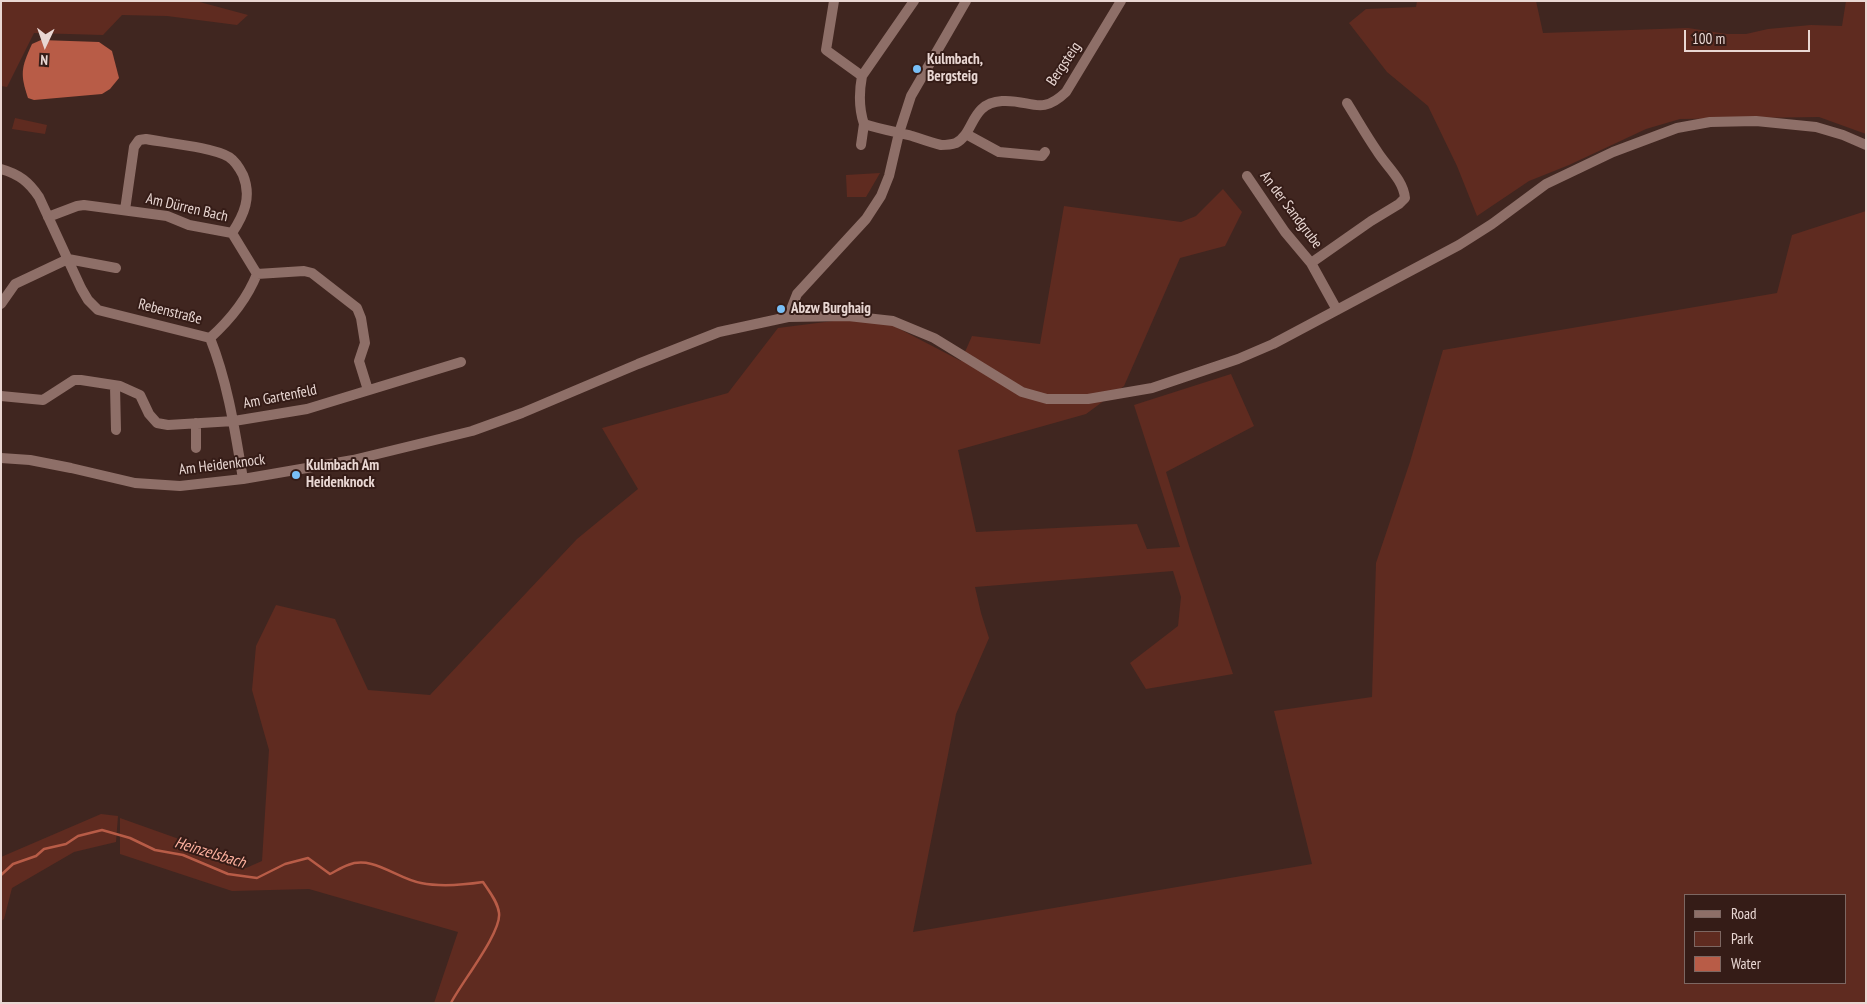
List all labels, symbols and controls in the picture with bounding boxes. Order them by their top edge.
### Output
north arrow [20,20,70,70]
scale bar [1687,20,1813,52]
text: 100 m [1692,29,1725,48]
street label: Bergsteig [1043,39,1085,89]
text: N [40,51,48,69]
place label: Kulmbach, Bergsteig [927,51,983,86]
marker: Kulmbach, Bergsteig [911,63,923,75]
street label: An der Sandgrube [1256,168,1326,252]
street label: Am Dürren Bach [144,190,230,226]
street label: Rebenstraße [136,295,204,329]
place label: Abzw Burghaig [791,300,871,318]
marker: Abzw Burghaig [775,303,787,315]
street label: Am Gartenfeld [242,381,318,413]
street label: Am Heidenknock [178,451,266,479]
place label: Kulmbach Am Heidenknock [306,457,379,492]
marker: Kulmbach Am Heidenknock [290,469,302,481]
water label: Heinzelsbach [172,833,248,873]
legend [1684,894,1847,984]
text: Road [1731,904,1757,923]
text: Park [1731,929,1753,948]
text: Water [1731,954,1761,973]

